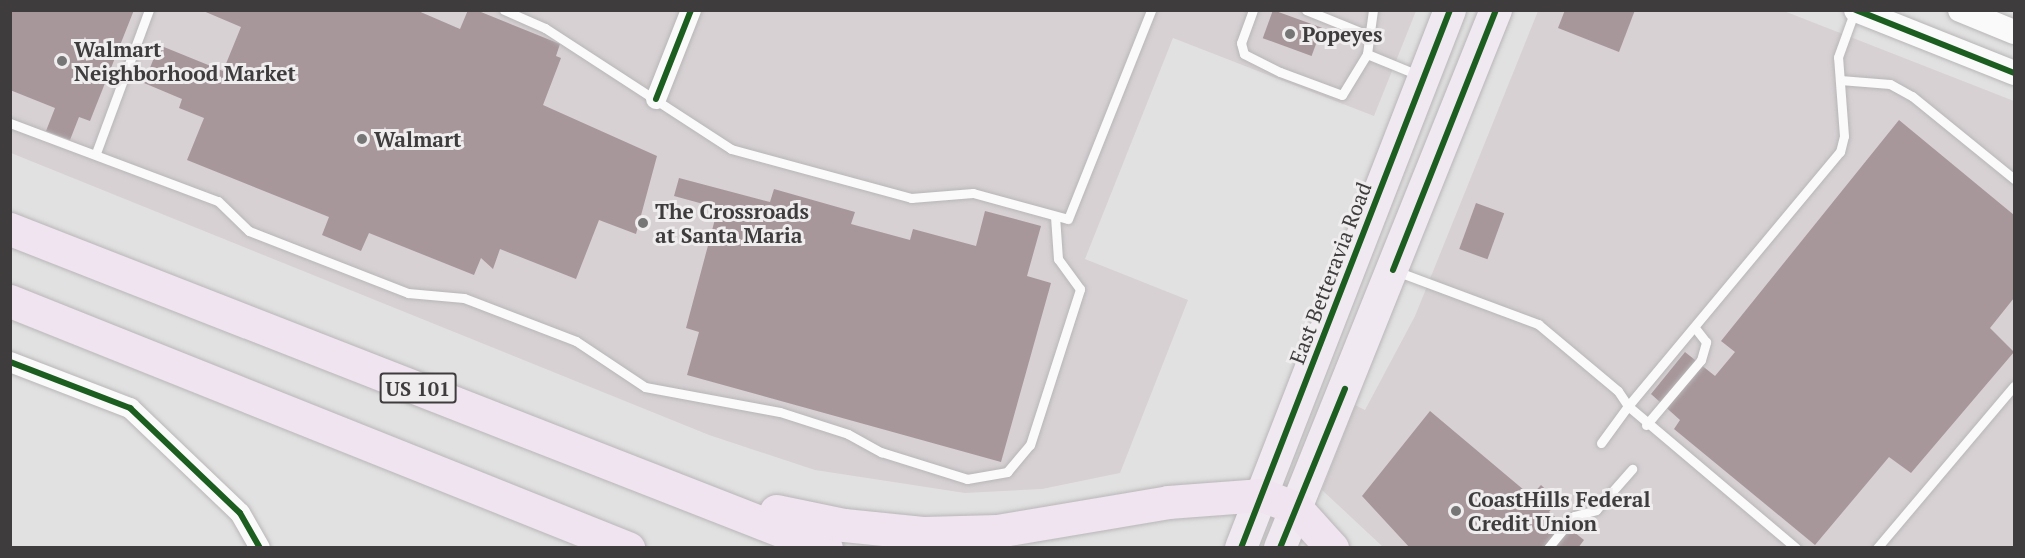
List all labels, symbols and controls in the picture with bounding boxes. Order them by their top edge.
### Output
place label: Popeyes [1302,21,1383,47]
marker: Popeyes [1283,27,1297,41]
place label: Walmart Neighborhood Market [74,36,296,86]
marker: Walmart Neighborhood Market [55,54,69,68]
place label: Walmart [374,126,461,152]
marker: Walmart [355,132,369,146]
street label: East Betteravia Road [1284,179,1376,367]
place label: The Crossroads at Santa Maria [655,198,809,248]
marker: The Crossroads at Santa Maria [636,216,650,230]
road number: US 101 [379,371,457,405]
place label: CoastHills Federal Credit Union [1468,486,1650,536]
marker: CoastHills Federal Credit Union [1449,504,1463,518]

